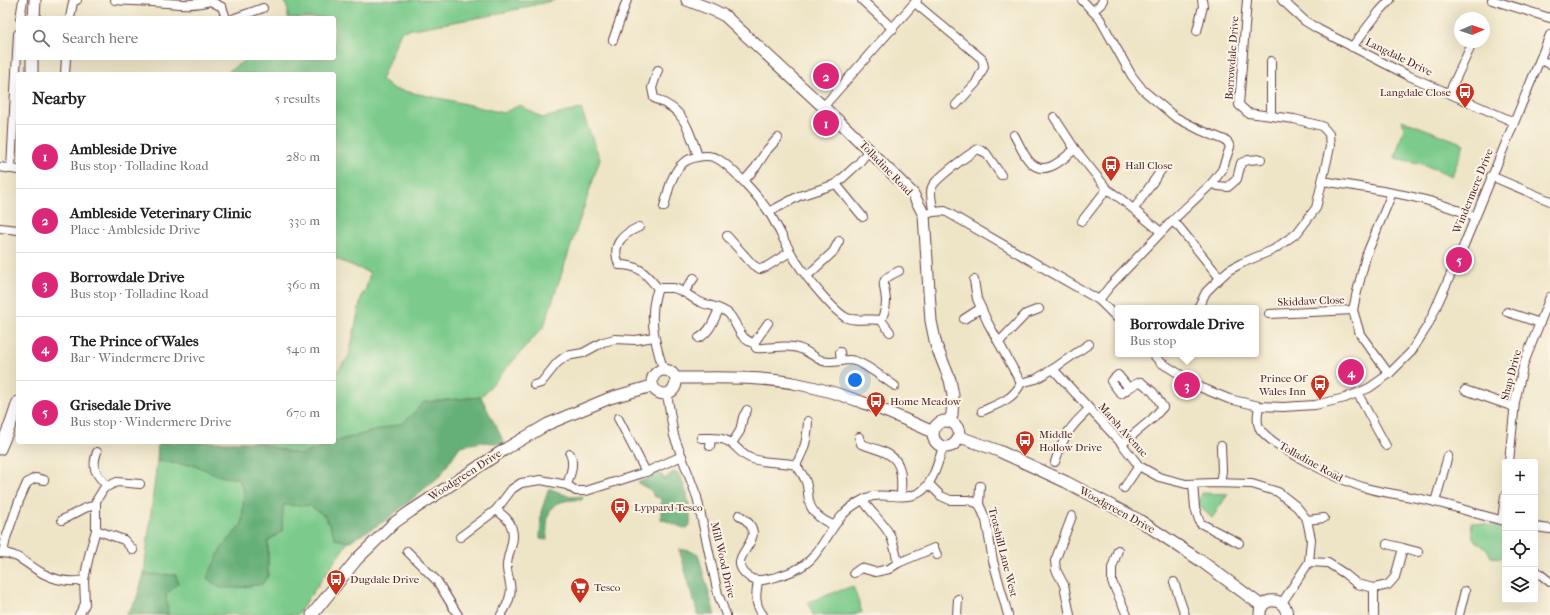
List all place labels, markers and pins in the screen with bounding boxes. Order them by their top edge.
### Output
pin: 2 [813,61,839,91]
bus stop icon: Langdale Close [1454,81,1476,109]
place label: Langdale Close [1380,86,1452,99]
pin: 1 [813,108,839,138]
bus stop icon: Hall Close [1100,154,1122,182]
place label: Hall Close [1125,159,1173,172]
pin: 5 [1446,245,1472,275]
pin: 4 [1338,357,1364,387]
pin: 3 [1174,370,1200,400]
place label: Prince Of Wales Inn [1258,372,1308,398]
bus stop icon: Prince Of Wales Inn [1309,373,1331,401]
bus stop icon: Home Meadow [865,390,887,418]
place label: Home Meadow [890,395,962,408]
place label: Middle Hollow Drive [1039,428,1102,454]
bus stop icon: Middle Hollow Drive [1014,429,1036,457]
bus stop icon: Lyppard Tesco [609,496,631,524]
place label: Lyppard Tesco [634,501,703,514]
bus stop icon: Dugdale Drive [325,568,347,596]
place label: Dugdale Drive [350,573,420,586]
supermarket icon: Tesco [569,576,591,604]
place label: Tesco [594,581,621,594]

